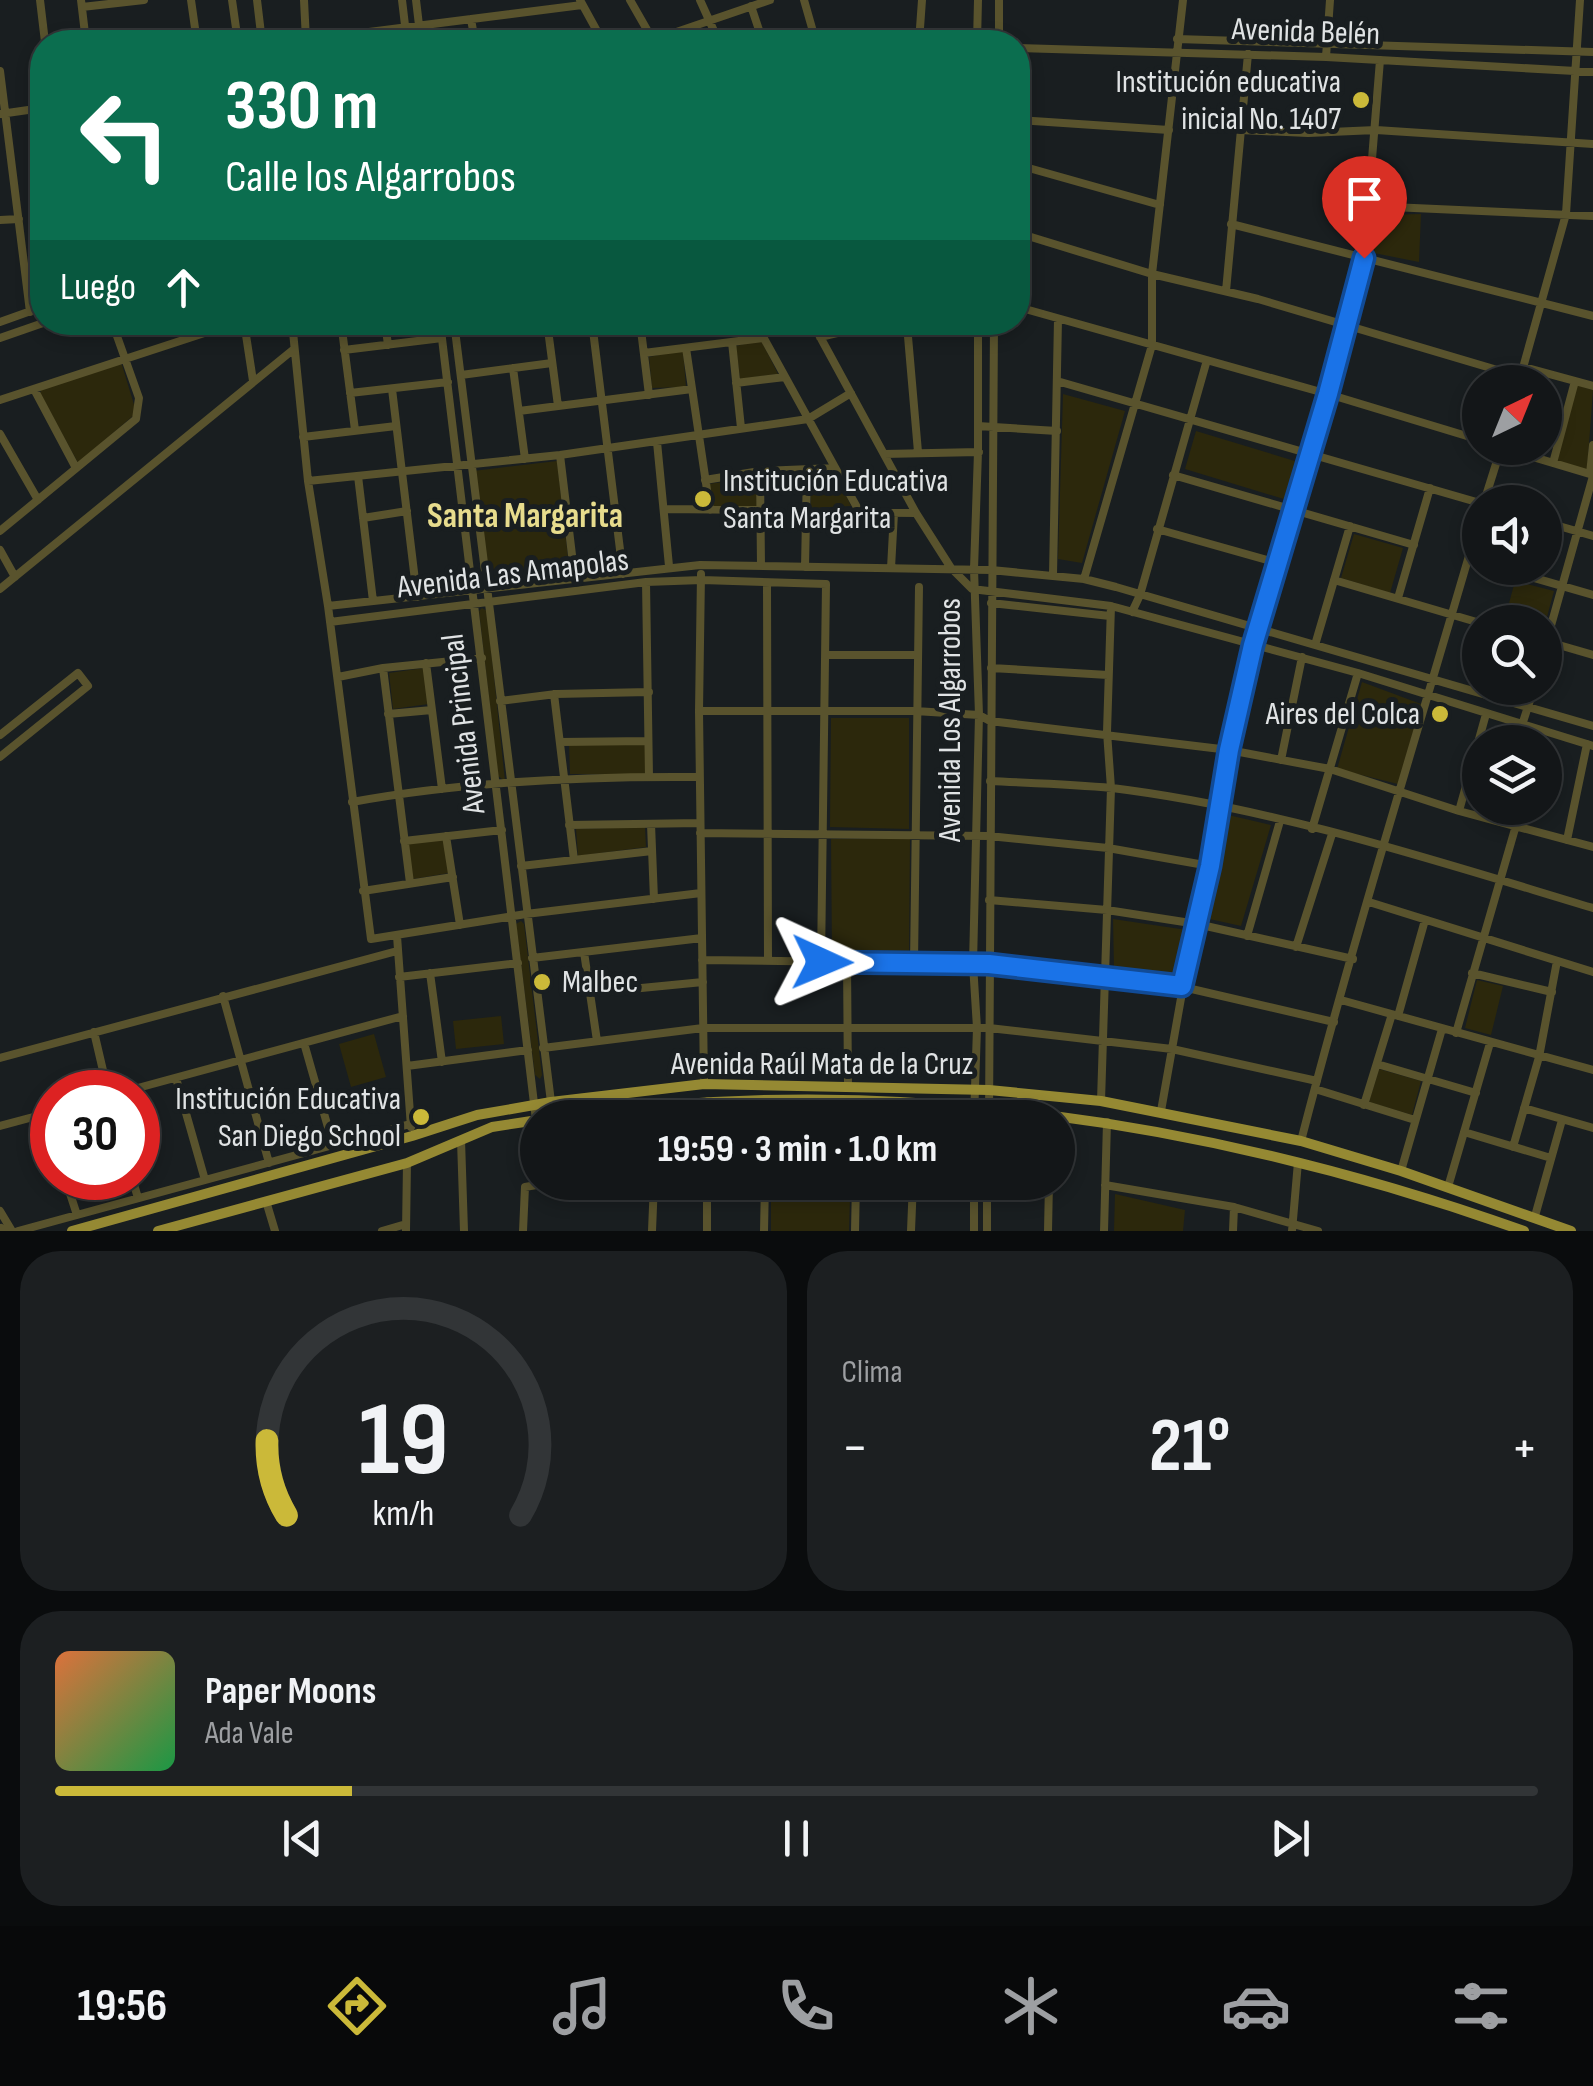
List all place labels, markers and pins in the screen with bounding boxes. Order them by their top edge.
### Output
place label: Institución educativa inicial No. 1407 [1115,63,1341,139]
marker: Institución educativa inicial No. 1407 [1350,89,1372,111]
pin [1322,156,1407,259]
place label: Institución Educativa Santa Margarita [723,462,949,538]
marker: Institución Educativa Santa Margarita [692,488,714,510]
place label: Aires del Colca [1265,695,1420,734]
marker: Aires del Colca [1429,703,1451,725]
place label: Malbec [562,963,638,1002]
marker: Malbec [531,971,553,993]
place label: Institución Educativa San Diego School [175,1080,401,1156]
marker: Institución Educativa San Diego School [410,1106,432,1128]

